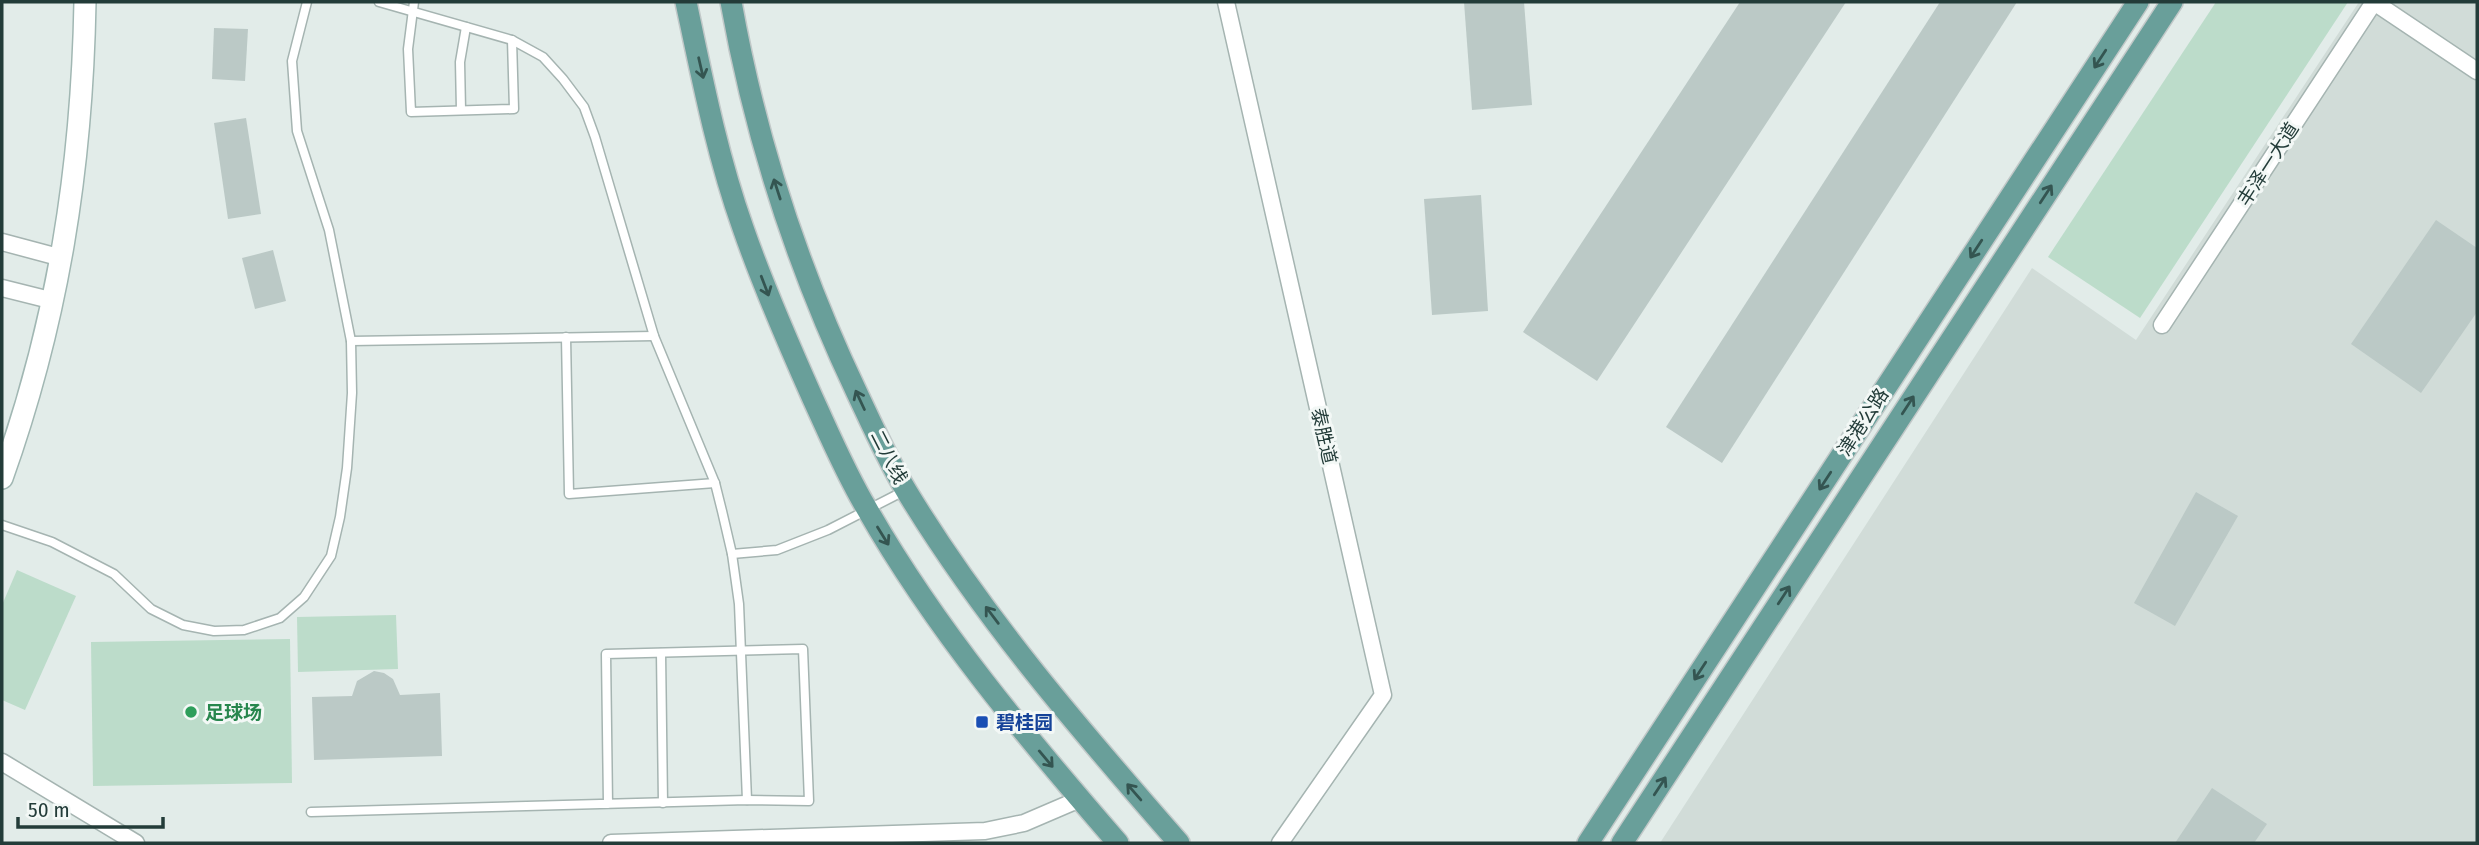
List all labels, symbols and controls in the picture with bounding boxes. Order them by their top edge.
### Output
one-way arrow [2093,49,2108,68]
one-way arrow [694,56,708,79]
street label: 丰泽一大道 [2232,118,2304,210]
one-way arrow [770,178,783,200]
one-way arrow [2039,185,2053,204]
one-way arrow [1969,239,1983,259]
one-way arrow [760,275,772,297]
street label: 津港公路 [1833,384,1893,460]
one-way arrow [853,390,866,411]
one-way arrow [1901,396,1915,415]
street label: 泰胜道 [1306,406,1342,466]
street label: 二八线 [866,426,912,488]
one-way arrow [1817,471,1832,490]
one-way arrow [877,525,891,545]
one-way arrow [1777,586,1791,606]
one-way arrow [984,606,999,624]
one-way arrow [1693,661,1707,681]
place label: 足球场 [205,701,262,724]
marker: 足球场 [183,704,199,720]
place label: 碧桂园 [996,711,1053,734]
marker: 碧桂园 [974,714,990,730]
one-way arrow [1038,750,1054,768]
one-way arrow [1652,777,1667,796]
one-way arrow [1126,783,1142,801]
scale bar [18,786,163,830]
text: 50 m [28,797,70,823]

